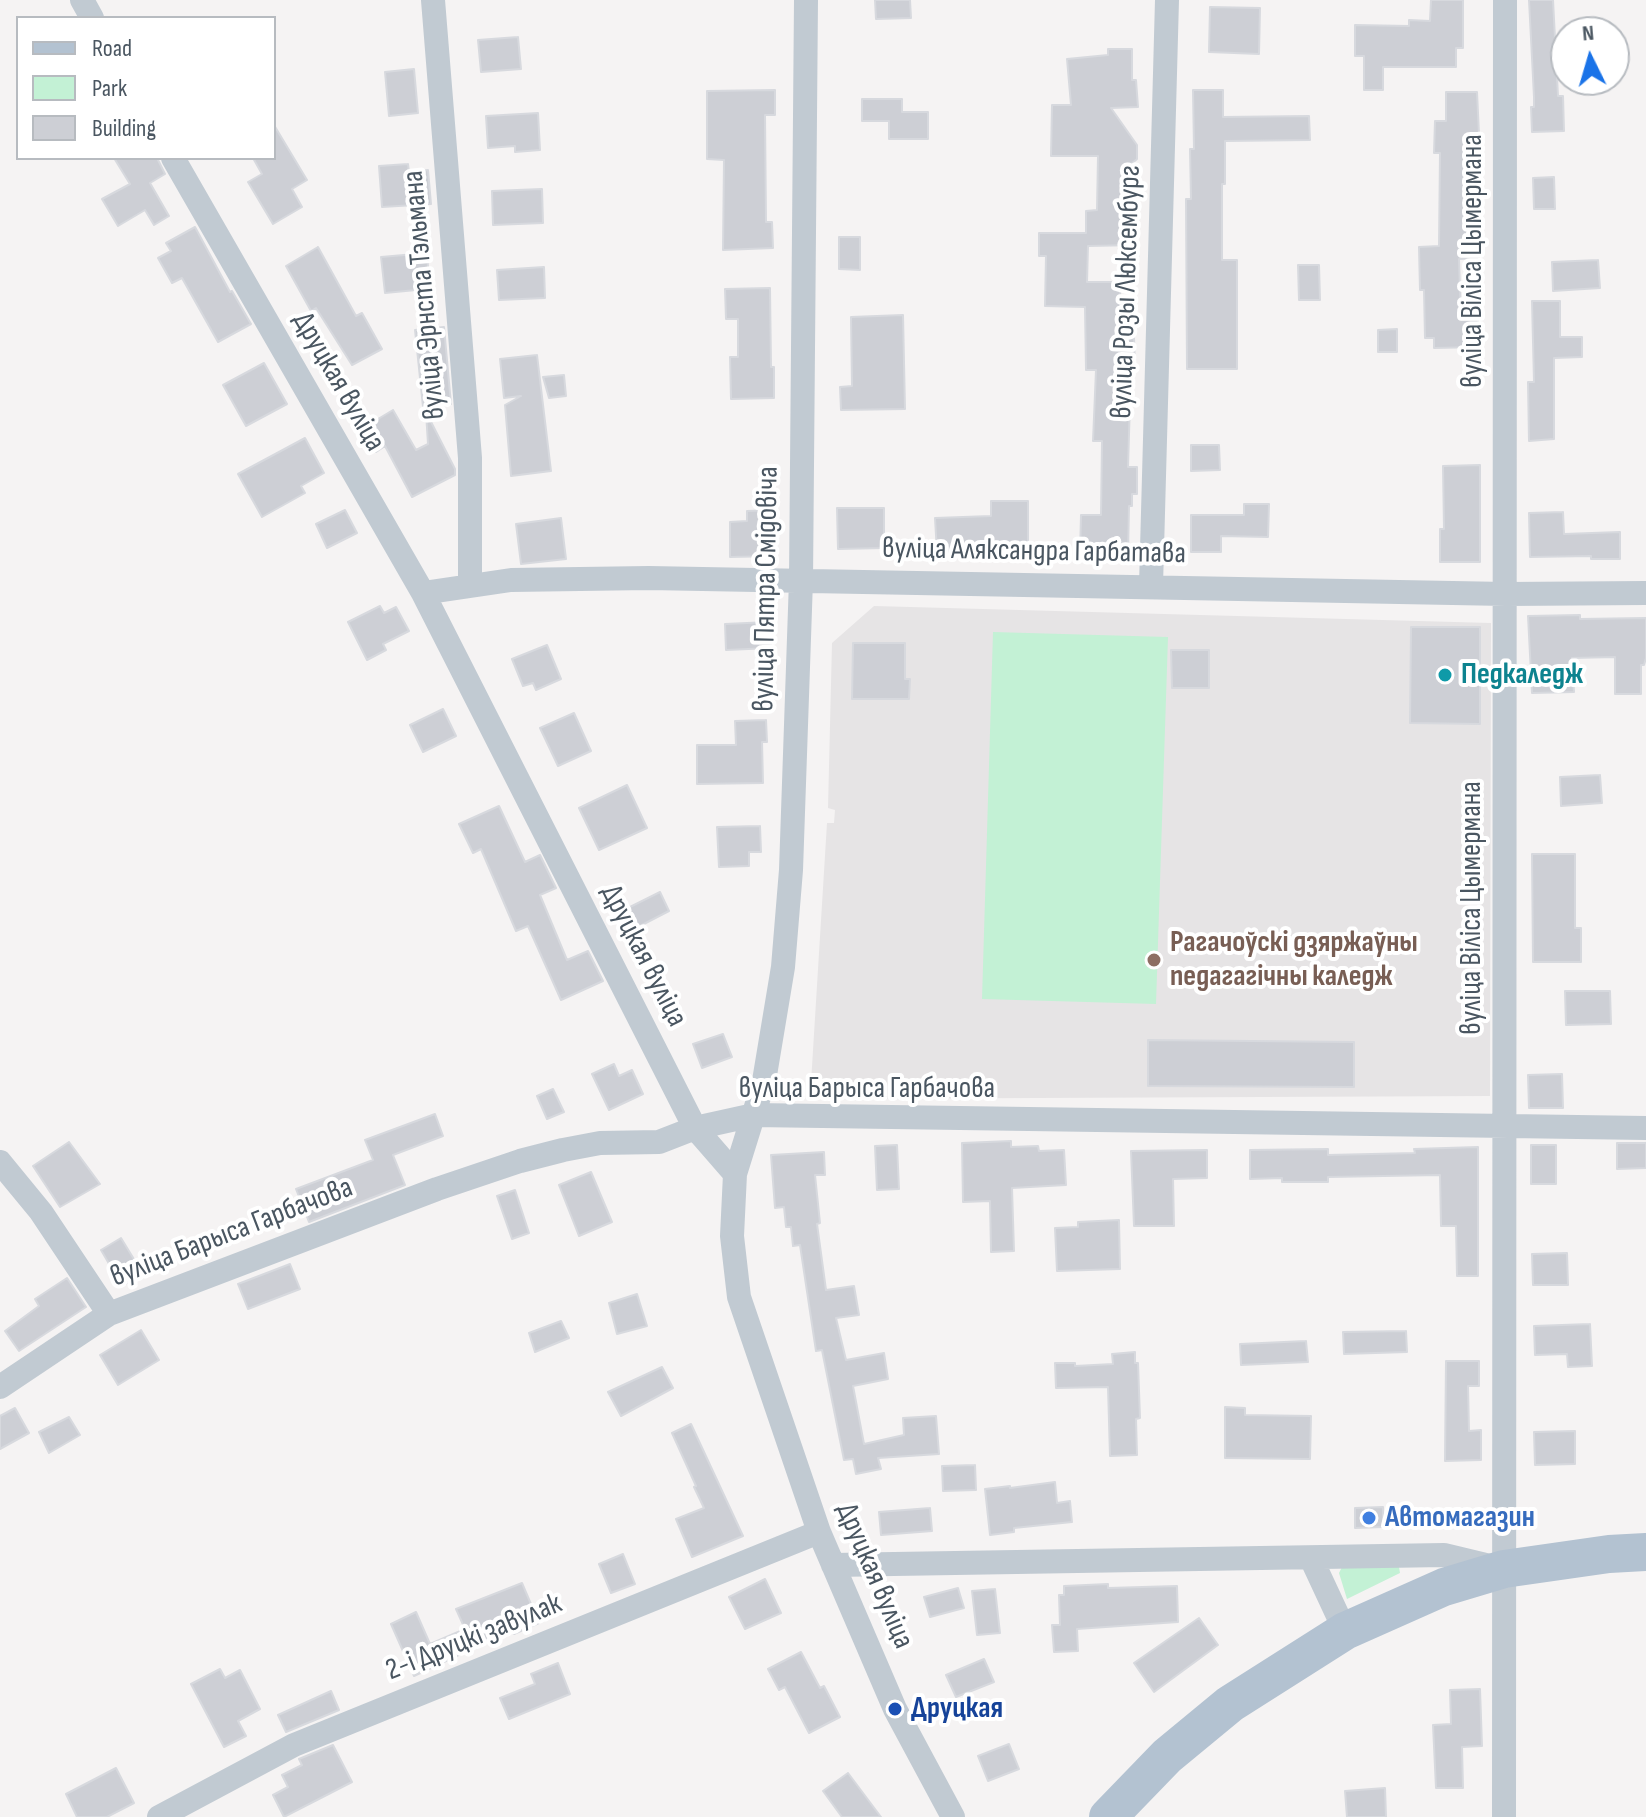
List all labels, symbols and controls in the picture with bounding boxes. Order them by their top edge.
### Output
legend [16,16,276,160]
north arrow [1550,16,1630,96]
text: N [1581,20,1595,48]
text: Road [92,34,132,63]
text: Park [92,74,127,103]
text: Building [92,114,156,143]
street label: вуліца Віліса Цымермана [1455,134,1491,388]
street label: вуліца Розы Люксембург [1105,165,1149,419]
street label: вуліца Эрнста Тэльмана [396,169,454,421]
street label: Друцкая вуліца [284,306,392,458]
street label: вуліца Пятра Смідовіча [747,466,787,712]
street label: вуліца Аляксандра Гарбатава [882,531,1186,573]
place label: Педкаледж [1461,657,1583,693]
marker: Педкаледж [1436,666,1454,684]
street label: вуліца Віліса Цымермана [1454,781,1490,1035]
street label: Друцкая вуліца [592,879,694,1033]
place label: Рагачоўскі дзяржаўны педагагічны каледж [1170,925,1418,996]
marker: Рагачоўскі дзяржаўны педагагічны каледж [1145,951,1163,969]
street label: вуліца Барыса Гарбачова [739,1071,995,1107]
street label: вуліца Барыса Гарбачова [106,1170,358,1296]
street label: Друцкая вуліца [827,1498,921,1654]
place label: Автомагазин [1385,1500,1535,1536]
marker: Автомагазин [1360,1509,1378,1527]
street label: 2-і Друцкі завулак [381,1586,567,1690]
place label: Друцкая [911,1691,1003,1727]
marker: Друцкая [886,1700,904,1718]

